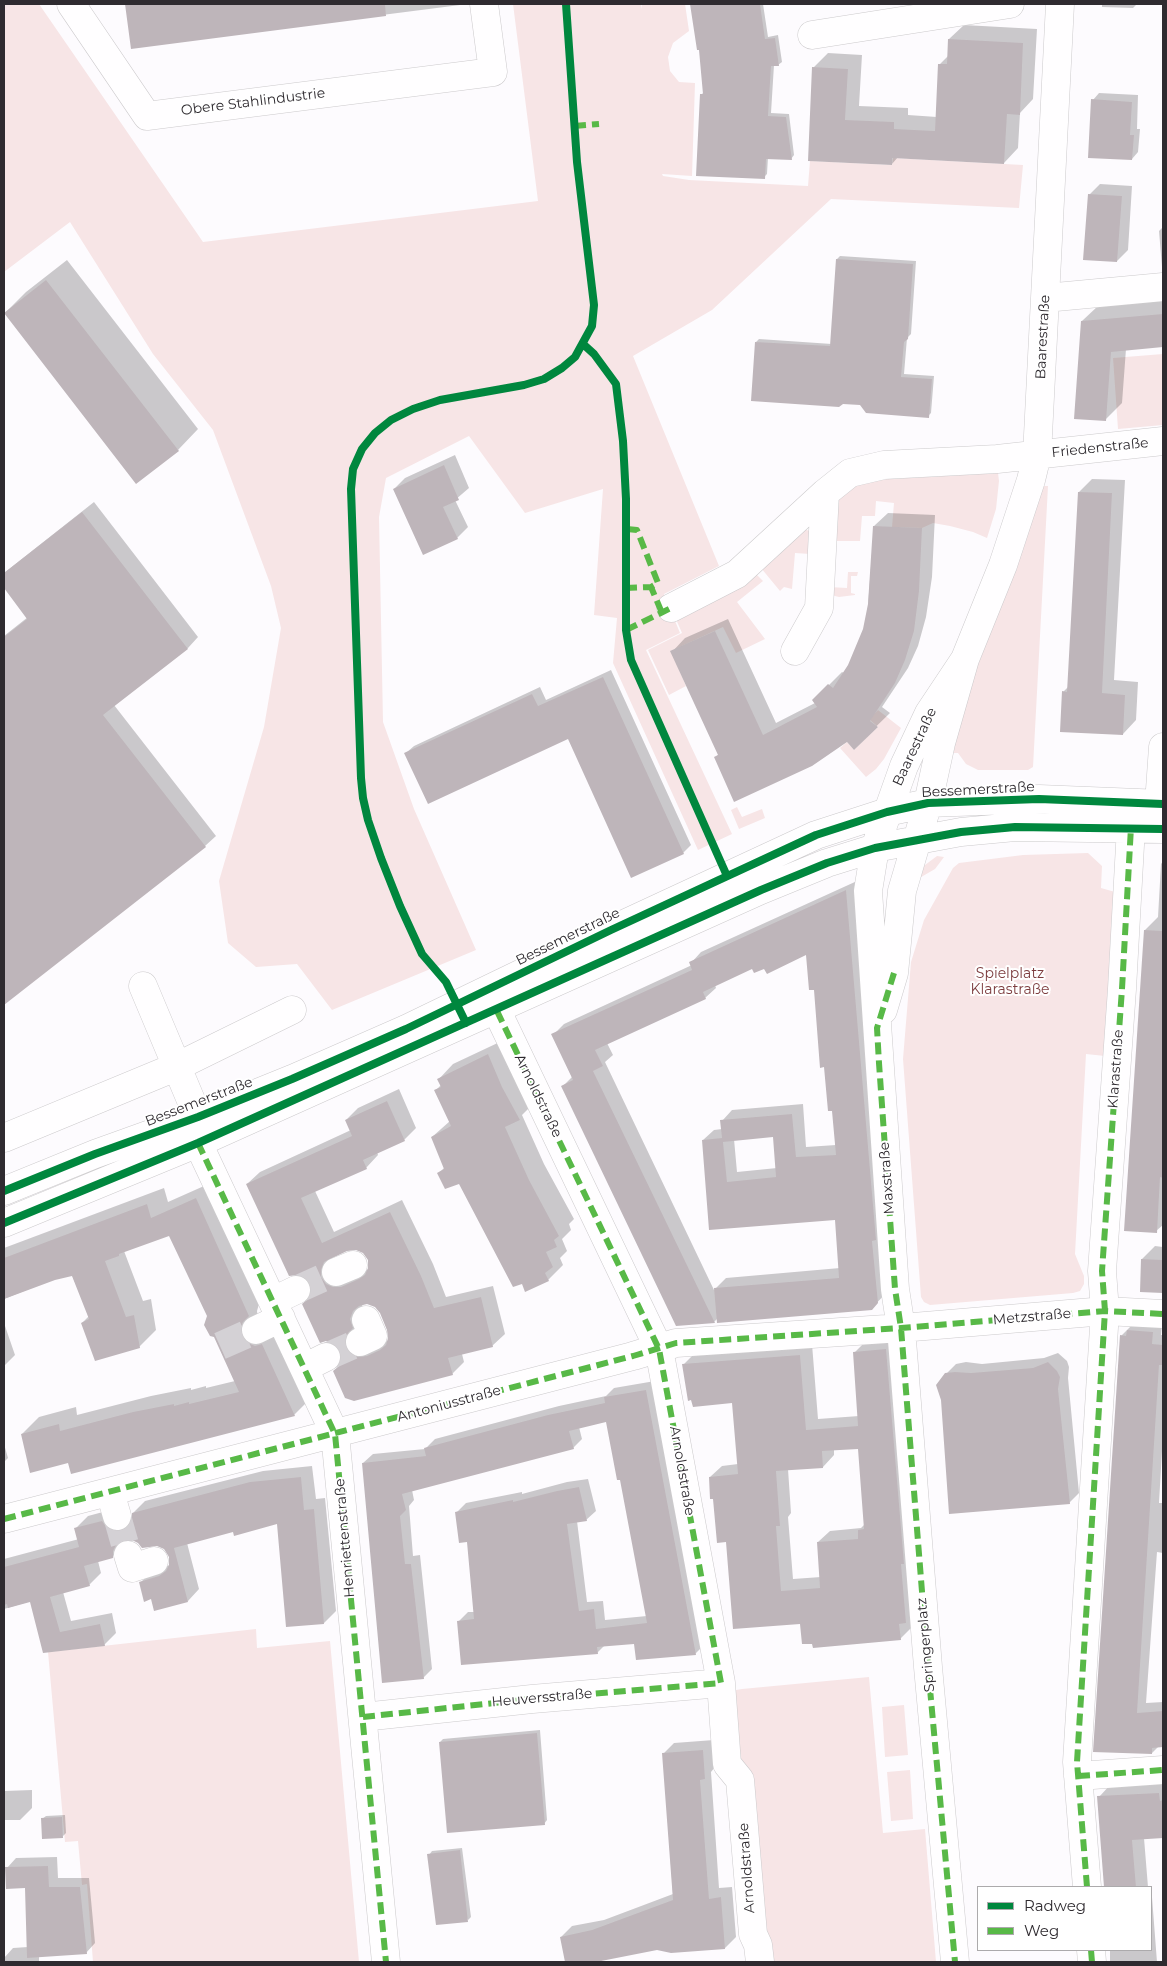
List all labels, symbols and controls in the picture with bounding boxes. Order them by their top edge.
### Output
street label: Obere Stahlindustrie [180,85,326,119]
street label: Baarestraße [1032,294,1054,380]
street label: Friedenstraße [1051,435,1149,461]
street label: Baarestraße [890,705,940,789]
street label: Bessemerstraße [921,779,1035,801]
street label: Bessemerstraße [513,905,623,969]
park label: Spielplatz Klarastraße [971,966,1049,999]
street label: Klarastraße [1105,1029,1127,1109]
street label: Arnoldstraße [511,1052,565,1140]
street label: Bessemerstraße [143,1074,255,1130]
street label: Maxstraße [876,1141,898,1215]
street label: Metzstraße [992,1305,1072,1329]
street label: Antoniusstraße [395,1382,503,1426]
street label: Arnoldstraße [666,1425,698,1517]
street label: Henriettenstraße [331,1478,359,1598]
street label: Springerplatz [914,1597,938,1693]
street label: Heuversstraße [491,1685,593,1711]
street label: Arnoldstraße [735,1822,759,1914]
legend [977,1886,1152,1951]
text: Radweg [1024,1896,1086,1915]
text: Weg [1024,1921,1059,1940]

